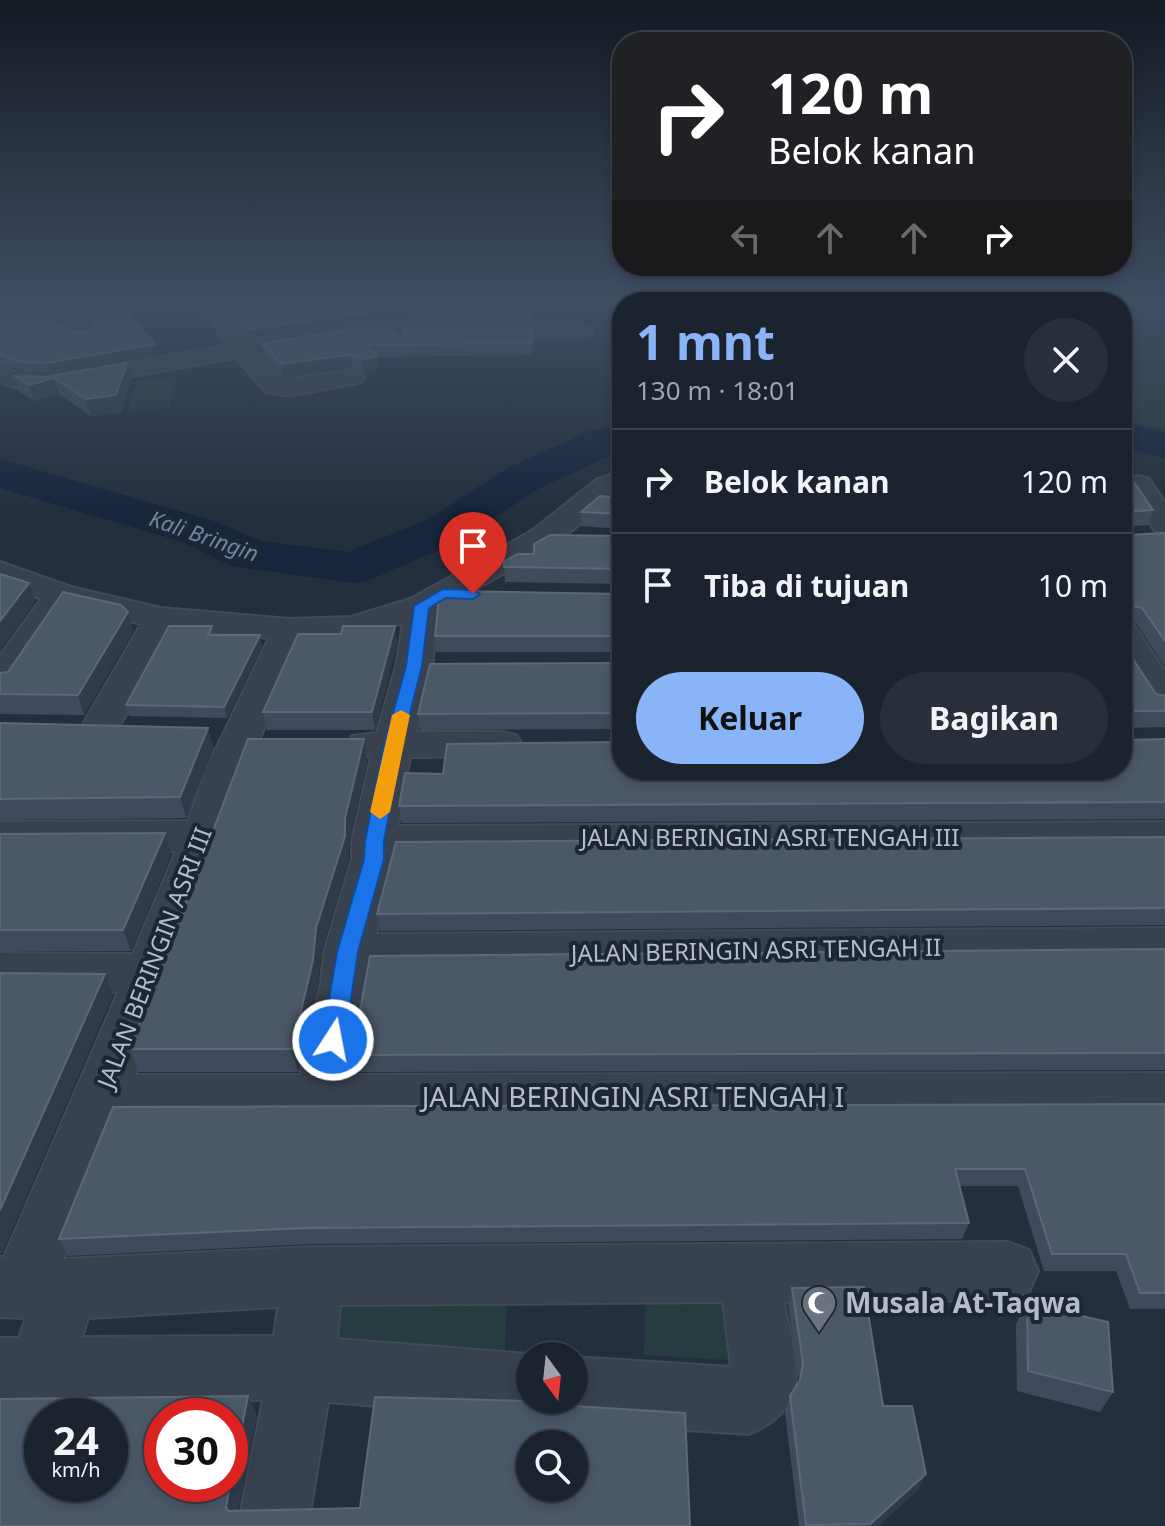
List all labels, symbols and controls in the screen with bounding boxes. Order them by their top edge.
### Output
text: 120 m [768,54,933,130]
icon: right [636,64,740,168]
text: Belok kanan [768,126,975,175]
icon: left [724,216,768,260]
icon: ahead [808,216,852,260]
icon: ahead [892,216,936,260]
icon: right [976,216,1020,260]
text: 1 mnt [636,309,775,374]
button: close [1024,318,1108,402]
text: 130 m · 18:01 [636,372,799,408]
icon: right [636,459,680,503]
text: Belok kanan [704,461,890,502]
text: 120 m [1021,461,1108,502]
water label: Kali Bringin [146,502,263,568]
pin [439,512,507,594]
icon: arrive [451,524,495,568]
icon: arrive [636,563,680,607]
text: Tiba di tujuan [704,565,909,606]
text: 10 m [1038,565,1108,606]
button: Keluar [636,672,864,764]
button: Bagikan [880,672,1108,764]
street label: JALAN BERINGIN ASRI TENGAH III [579,820,959,853]
street label: JALAN BERINGIN ASRI III [88,822,219,1094]
street label: JALAN BERINGIN ASRI TENGAH II [568,930,941,969]
position arrow [291,998,375,1082]
street label: JALAN BERINGIN ASRI TENGAH I [419,1077,844,1115]
place label: Musala At-Taqwa [845,1283,1081,1321]
mosque icon: Musala At-Taqwa [800,1284,838,1334]
north arrow [516,1342,588,1414]
map controls [516,1342,588,1502]
speed limit sign: 30 [144,1398,248,1502]
text: 24 [53,1412,99,1467]
button: search [516,1430,588,1502]
text: km/h [51,1456,101,1483]

